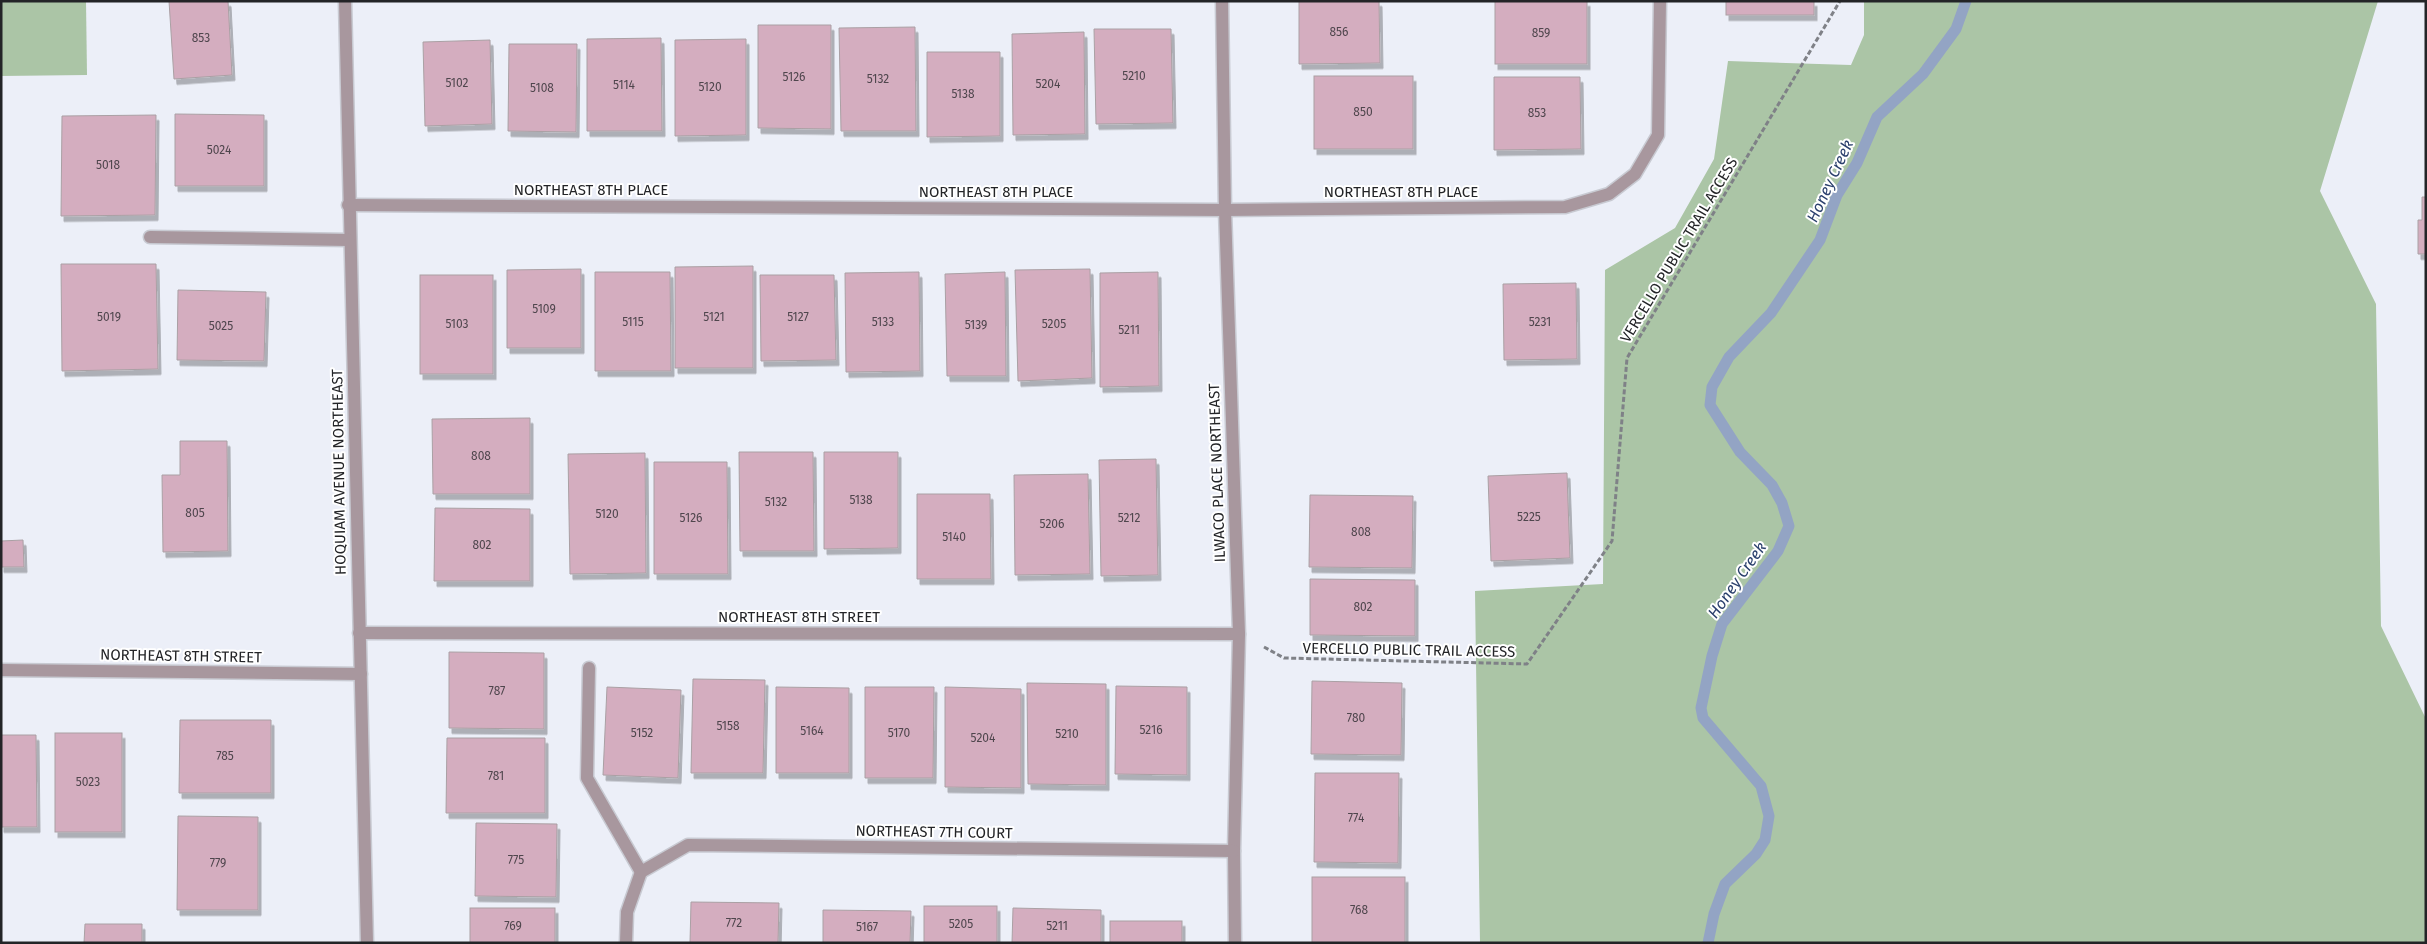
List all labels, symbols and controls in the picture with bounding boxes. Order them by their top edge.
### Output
house number: 856 [1329,25,1349,39]
house number: 859 [1532,26,1550,40]
house number: 853 [192,31,210,45]
house number: 5210 [1122,69,1146,83]
house number: 5126 [783,70,805,84]
house number: 5132 [867,72,889,86]
house number: 5102 [445,76,469,90]
house number: 5204 [1036,77,1061,91]
house number: 5114 [613,78,636,92]
house number: 5120 [698,80,722,94]
house number: 5108 [530,81,554,95]
house number: 5138 [951,87,975,101]
house number: 850 [1353,105,1373,119]
house number: 853 [1528,106,1546,120]
water label: Honey Creek [1803,136,1858,225]
house number: 5024 [207,143,232,157]
street label: VERCELLO PUBLIC TRAIL ACCESS [1617,154,1741,346]
house number: 5018 [96,158,120,172]
street label: NORTHEAST 8TH PLACE [514,181,668,199]
street label: NORTHEAST 8TH PLACE [919,183,1073,201]
street label: NORTHEAST 8TH PLACE [1324,183,1478,201]
house number: 5109 [532,302,556,316]
house number: 5019 [97,310,121,324]
house number: 5121 [703,310,725,324]
house number: 5127 [787,310,809,324]
house number: 5115 [622,315,644,329]
house number: 5133 [872,315,894,329]
house number: 5231 [1529,315,1551,329]
house number: 5103 [445,317,469,331]
house number: 5205 [1042,317,1066,331]
house number: 5139 [965,318,987,332]
house number: 5025 [209,319,233,333]
house number: 5211 [1118,323,1140,337]
street label: HOQUIAM AVENUE NORTHEAST [328,369,350,575]
street label: ILWACO PLACE NORTHEAST [1205,383,1229,563]
house number: 808 [471,449,491,463]
house number: 5138 [849,493,873,507]
house number: 5132 [765,495,787,509]
house number: 805 [185,506,205,520]
house number: 5120 [595,507,619,521]
house number: 5225 [1517,510,1541,524]
house number: 5126 [680,511,702,525]
house number: 5212 [1118,511,1140,525]
house number: 5206 [1040,517,1064,531]
house number: 808 [1351,525,1371,539]
house number: 5140 [942,530,966,544]
house number: 802 [472,538,492,552]
water label: Honey Creek [1704,538,1770,622]
house number: 802 [1353,600,1373,614]
street label: NORTHEAST 8TH STREET [718,608,880,626]
street label: VERCELLO PUBLIC TRAIL ACCESS [1303,639,1515,661]
street label: NORTHEAST 8TH STREET [100,646,262,666]
house number: 787 [489,684,505,698]
house number: 780 [1347,711,1365,725]
house number: 5158 [716,719,740,733]
house number: 5216 [1139,723,1163,737]
house number: 5164 [800,724,824,738]
house number: 5152 [631,726,653,740]
house number: 5170 [888,726,911,740]
house number: 5210 [1055,727,1079,741]
house number: 5204 [971,731,996,745]
house number: 785 [216,749,234,763]
house number: 781 [488,769,504,783]
house number: 5023 [76,775,100,789]
house number: 774 [1348,811,1365,825]
street label: NORTHEAST 7TH COURT [855,822,1013,842]
house number: 775 [508,853,524,867]
house number: 779 [210,856,226,870]
house number: 768 [1350,903,1368,917]
house number: 772 [726,916,742,930]
house number: 5205 [949,917,973,931]
house number: 769 [504,919,522,933]
house number: 5211 [1046,919,1068,933]
house number: 5167 [856,920,878,934]

